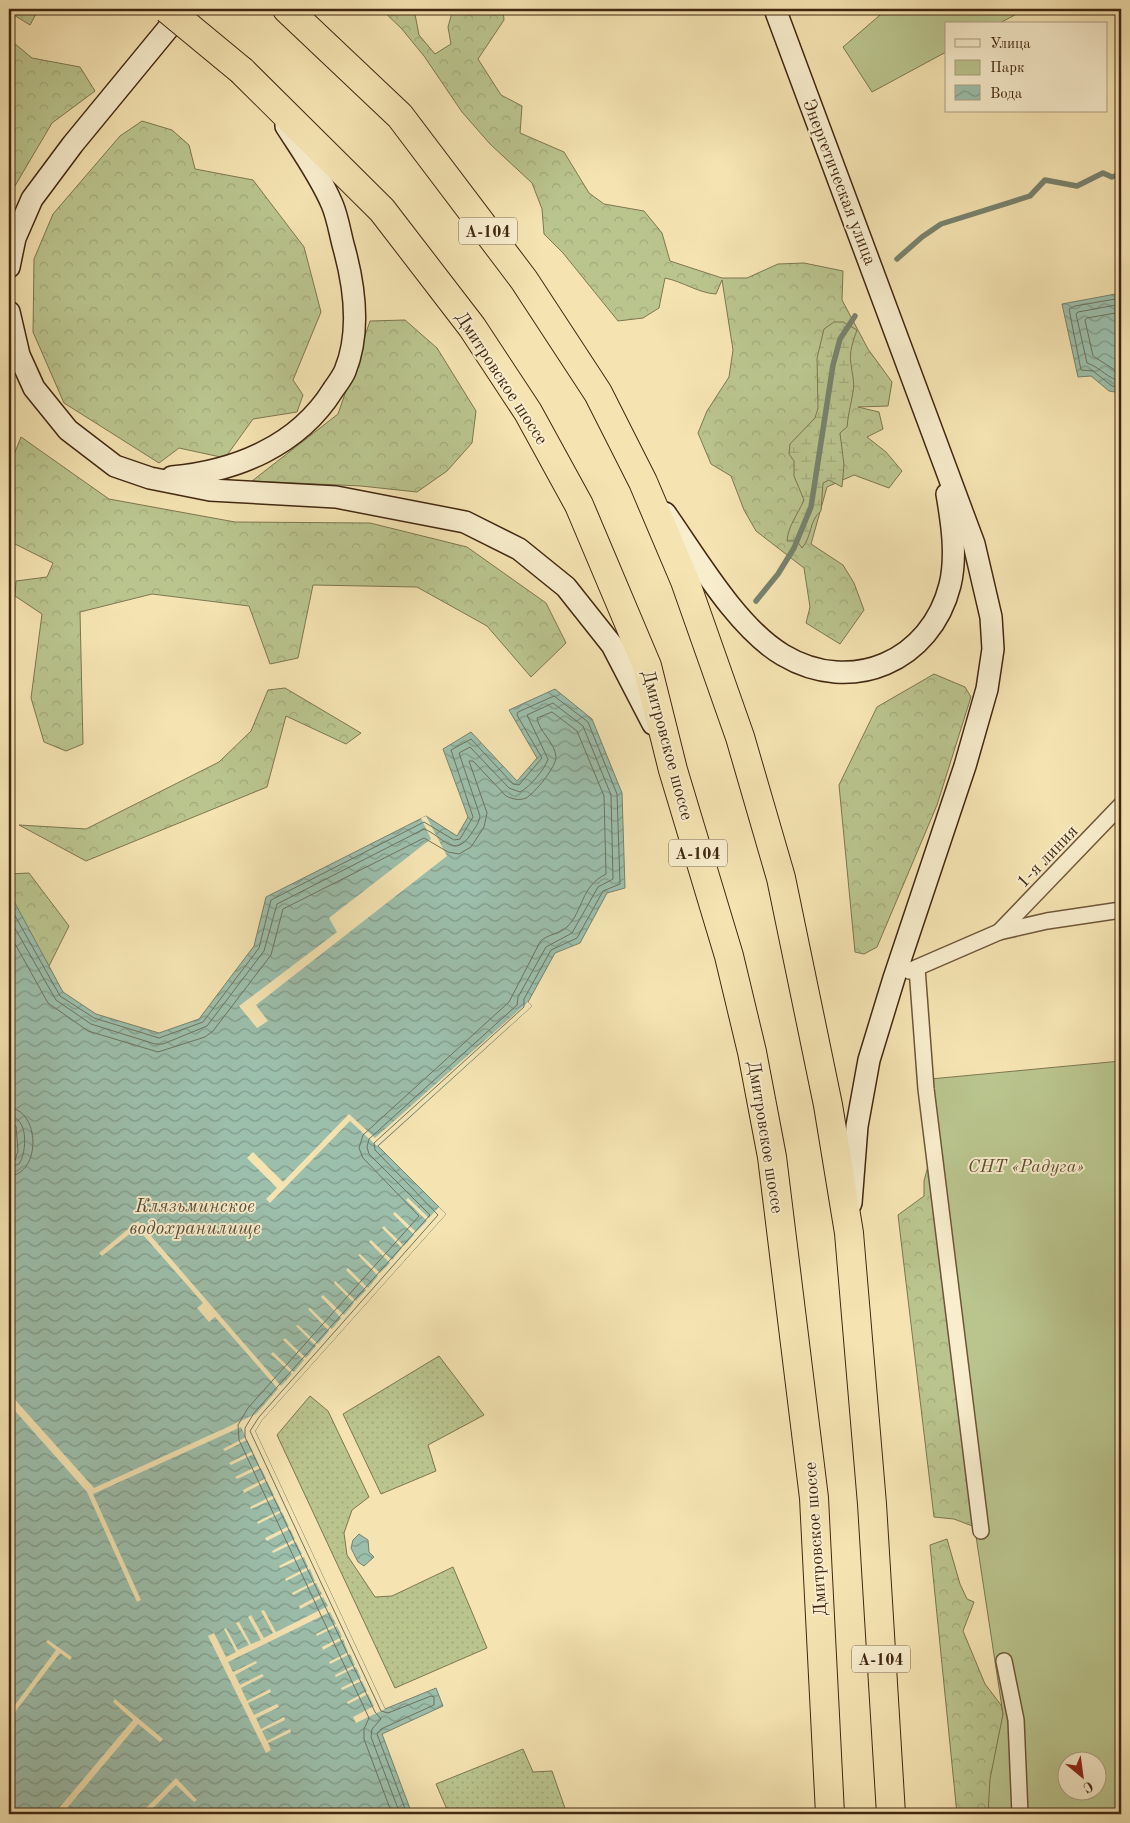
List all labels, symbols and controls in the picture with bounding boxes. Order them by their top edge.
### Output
legend [945,22,1108,112]
text: Улица [990,37,1031,52]
text: Парк [990,61,1025,76]
text: Вода [990,87,1023,102]
street label: Энергетическая улица [799,97,879,268]
road number: А-104 [459,218,517,245]
street label: Дмитровское шоссе [452,309,551,448]
street label: Дмитровское шоссе [638,668,696,822]
street label: 1-я линия [1014,822,1082,891]
road number: А-104 [669,840,727,866]
street label: Дмитровское шоссе [744,1059,786,1215]
park label: СНТ «Радуга» [968,1158,1084,1176]
water label: Клязьминское водохранилище [129,1198,261,1239]
street label: Дмитровское шоссе [802,1461,830,1617]
road number: А-104 [852,1646,910,1672]
north arrow [1058,1750,1108,1800]
text: С [1080,1778,1095,1795]

